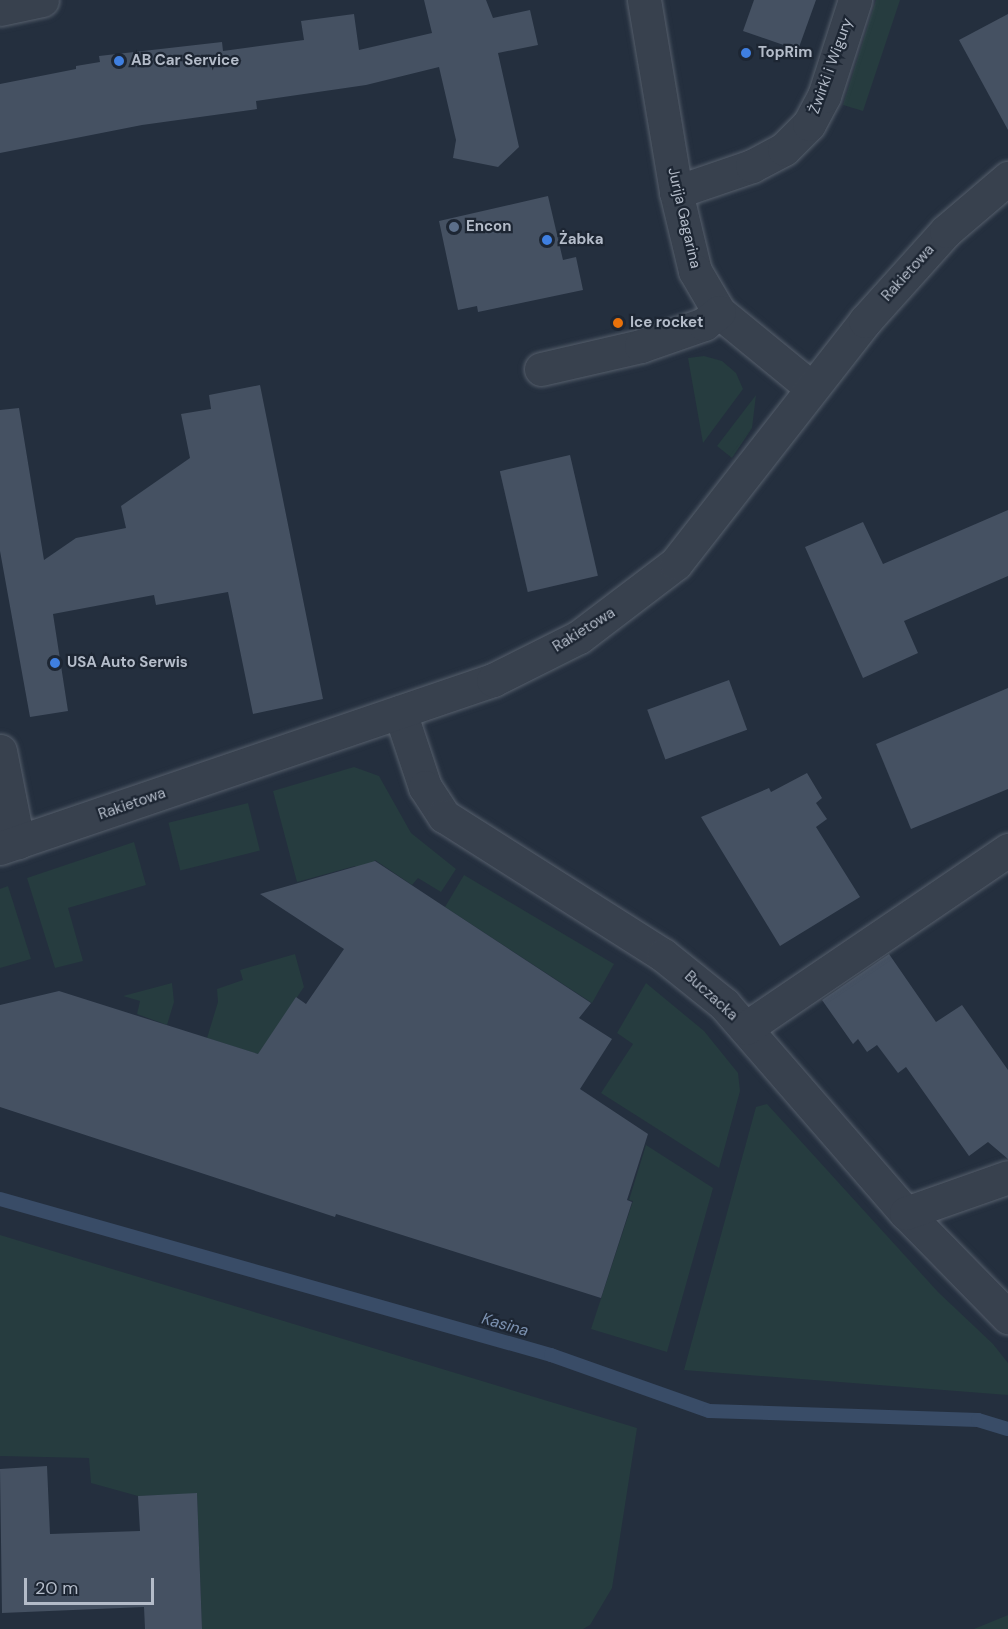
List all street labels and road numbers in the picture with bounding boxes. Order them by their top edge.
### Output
street label: Żwirki i Wigury [805,16,857,116]
street label: Jurija Gagarina [664,166,704,270]
street label: Rakietowa [878,241,938,305]
street label: Rakietowa [550,604,618,656]
street label: Rakietowa [96,784,168,824]
street label: Buczacka [681,967,741,1025]

